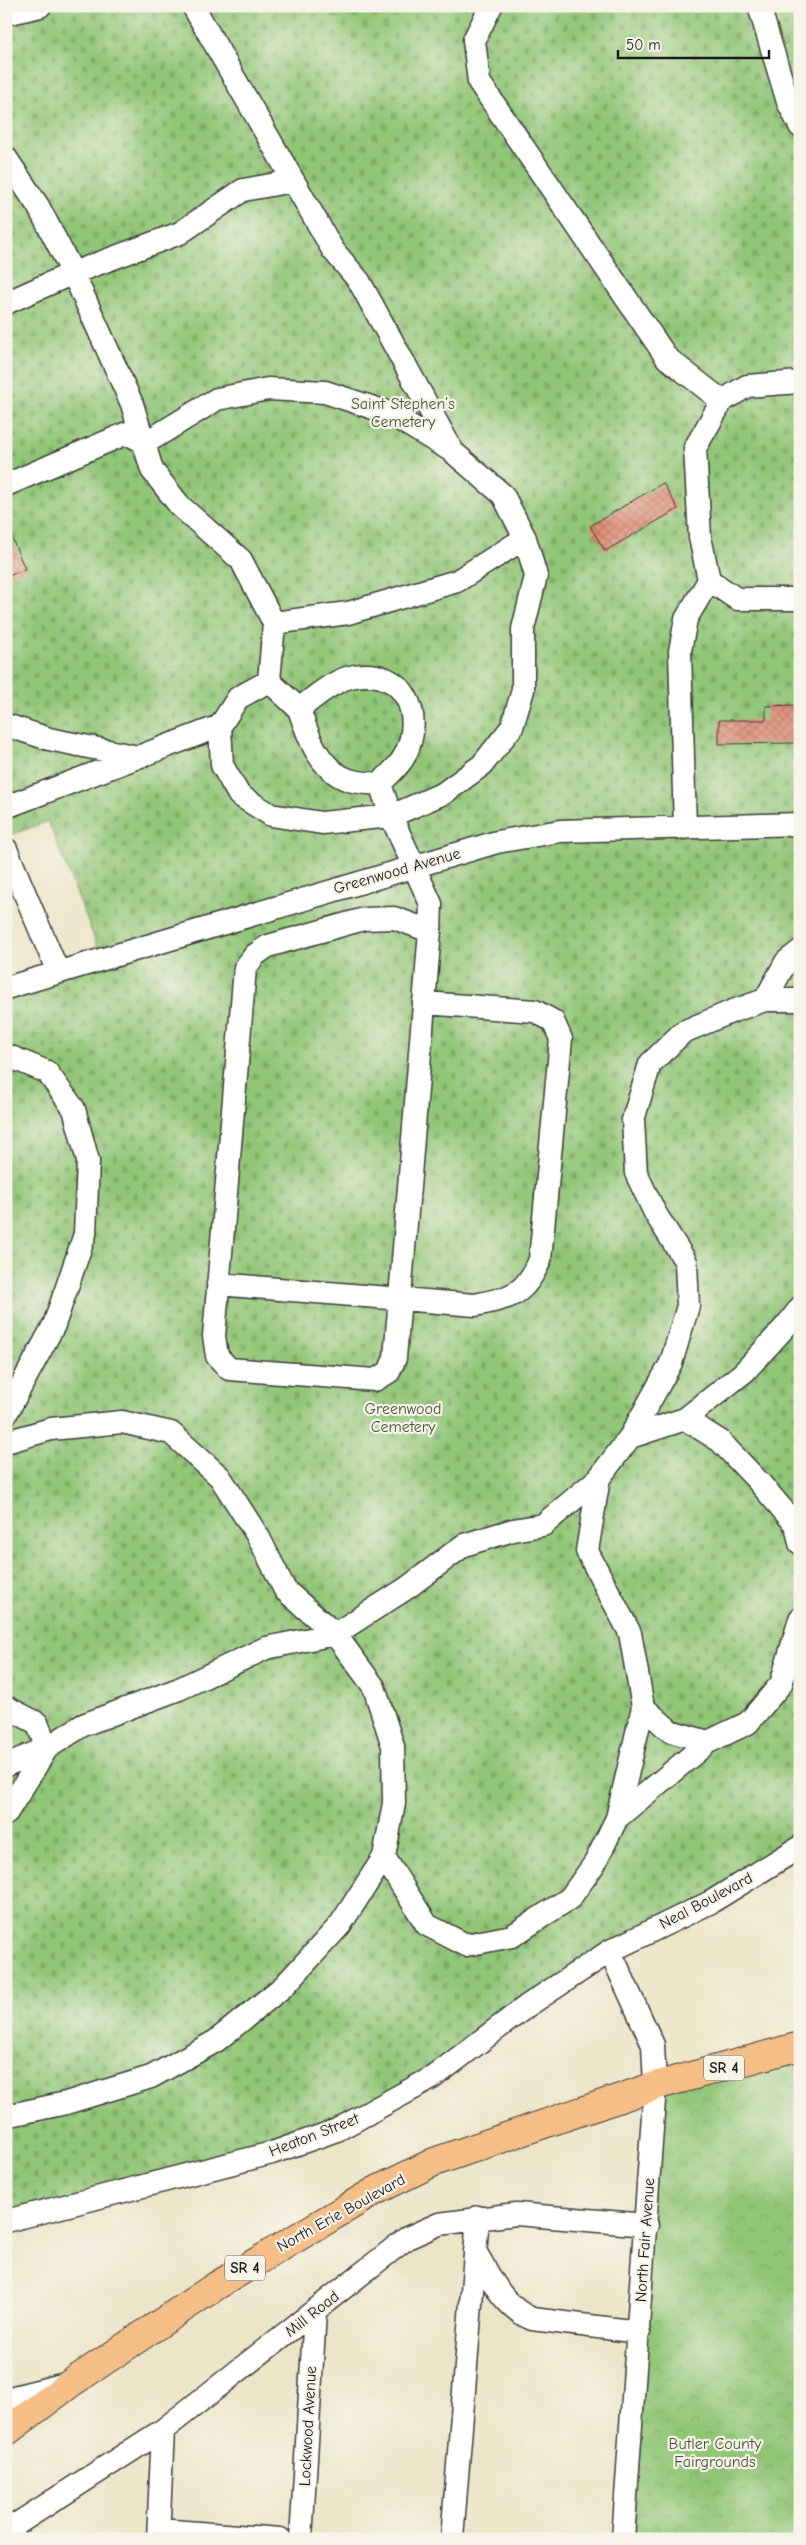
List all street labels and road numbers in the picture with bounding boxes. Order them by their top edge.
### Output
street label: Greenwood Avenue [331,844,463,898]
street label: Neal Boulevard [656,1869,756,1933]
road number: SR 4 [704,2056,744,2080]
street label: Heaton Street [267,2109,362,2160]
street label: North Erie Boulevard [274,2170,408,2256]
street label: North Fair Avenue [632,2177,658,2303]
road number: SR 4 [225,2256,265,2280]
street label: Mill Road [281,2287,343,2341]
street label: Lockwood Avenue [296,2365,320,2487]

